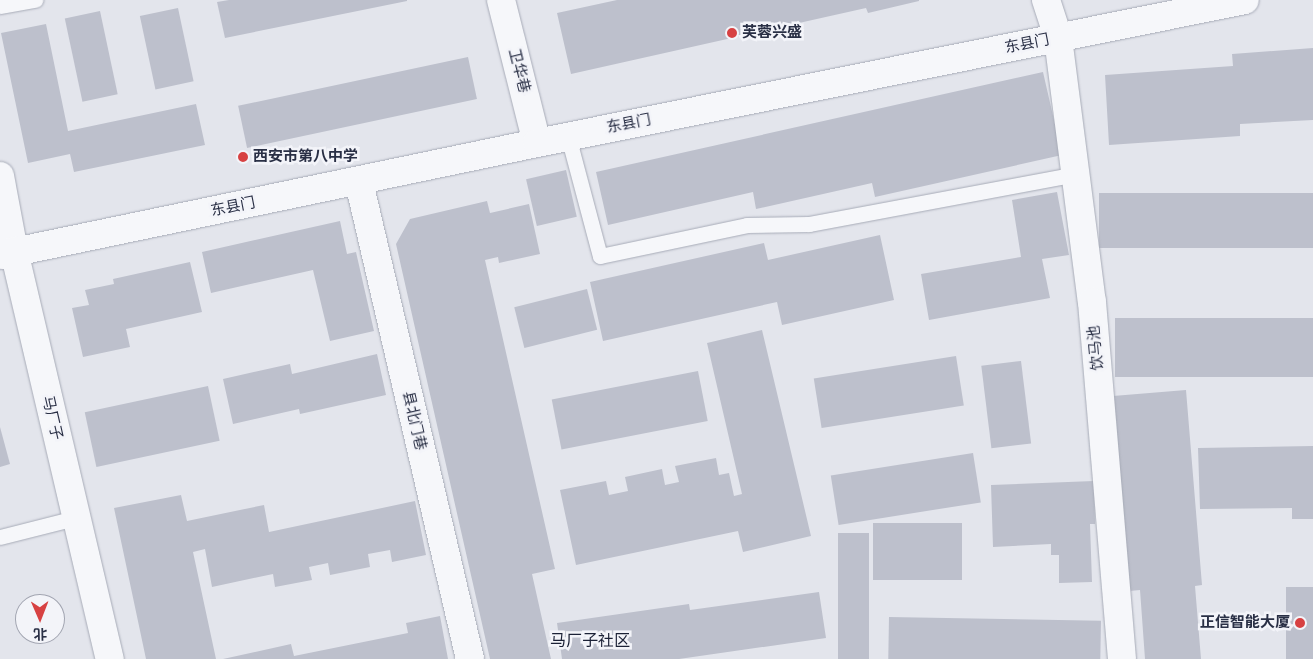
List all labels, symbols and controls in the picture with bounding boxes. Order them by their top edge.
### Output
place label: 芙蓉兴盛 [742,24,802,42]
marker: 芙蓉兴盛 [726,27,738,39]
street label: 东县门 [1003,31,1051,57]
street label: 卫华巷 [505,47,533,95]
street label: 东县门 [605,111,653,137]
place label: 西安市第八中学 [253,148,358,166]
marker: 西安市第八中学 [237,151,249,163]
street label: 东县门 [209,194,257,220]
street label: 饮马池 [1085,325,1107,371]
street label: 县北门巷 [398,390,430,452]
street label: 马厂子 [38,394,66,442]
north arrow [15,594,65,644]
place label: 正信智能大厦 [1200,614,1290,632]
marker: 正信智能大厦 [1294,617,1306,629]
text: 北 [33,625,47,642]
district label: 马厂子社区 [550,631,630,651]

